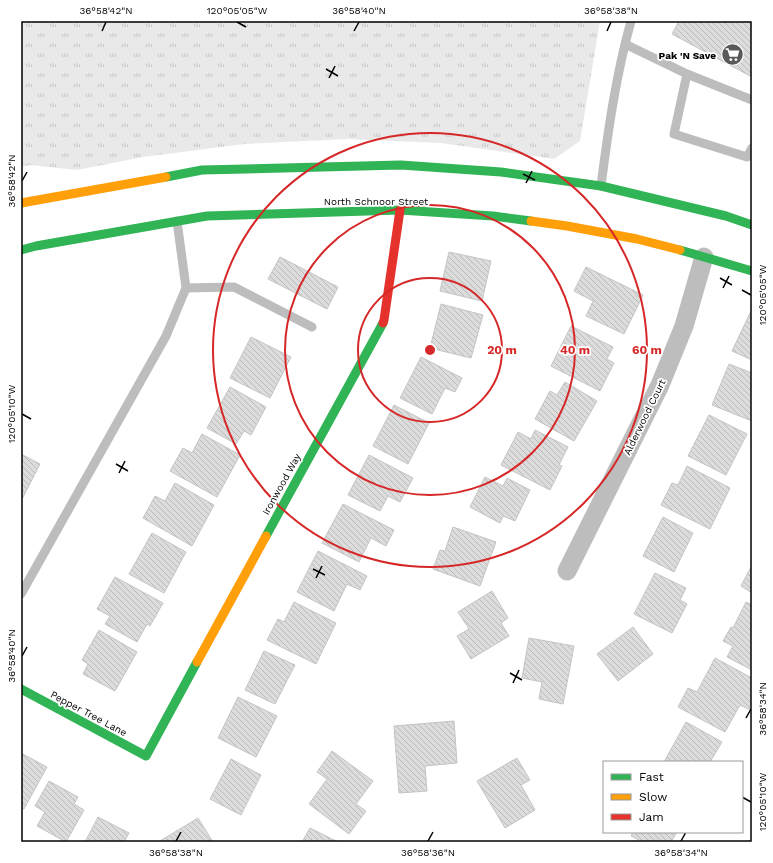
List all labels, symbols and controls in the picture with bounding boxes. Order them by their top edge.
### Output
text: 36°58'42"N [79,5,133,16]
text: 120°05'05"W [207,5,268,16]
text: 36°58'40"N [332,5,386,16]
text: 36°58'38"N [584,5,638,16]
supermarket icon: Pak 'N Save [719,42,745,68]
place label: Pak 'N Save [659,50,716,61]
text: 36°58'42"N [6,154,17,208]
street label: North Schnoor Street [324,196,429,207]
text: 120°05'05"W [757,264,768,325]
centre of rings [423,343,437,357]
text: 20 m [487,343,517,357]
text: 40 m [560,343,590,357]
text: 60 m [632,343,662,357]
street label: Alderwood Court [621,377,668,457]
text: 120°05'10"W [6,384,17,443]
street label: Ironwood Way [260,451,303,517]
text: 36°58'40"N [6,629,17,683]
text: 36°58'34"N [757,682,768,736]
street label: Pepper Tree Lane [49,689,129,738]
legend [603,761,743,833]
text: Fast [639,770,664,784]
text: 120°05'10"W [757,772,768,831]
text: Slow [639,790,667,804]
text: Jam [639,810,664,824]
text: 36°58'38"N [149,847,203,858]
text: 36°58'36"N [401,847,455,858]
text: 36°58'34"N [654,847,708,858]

